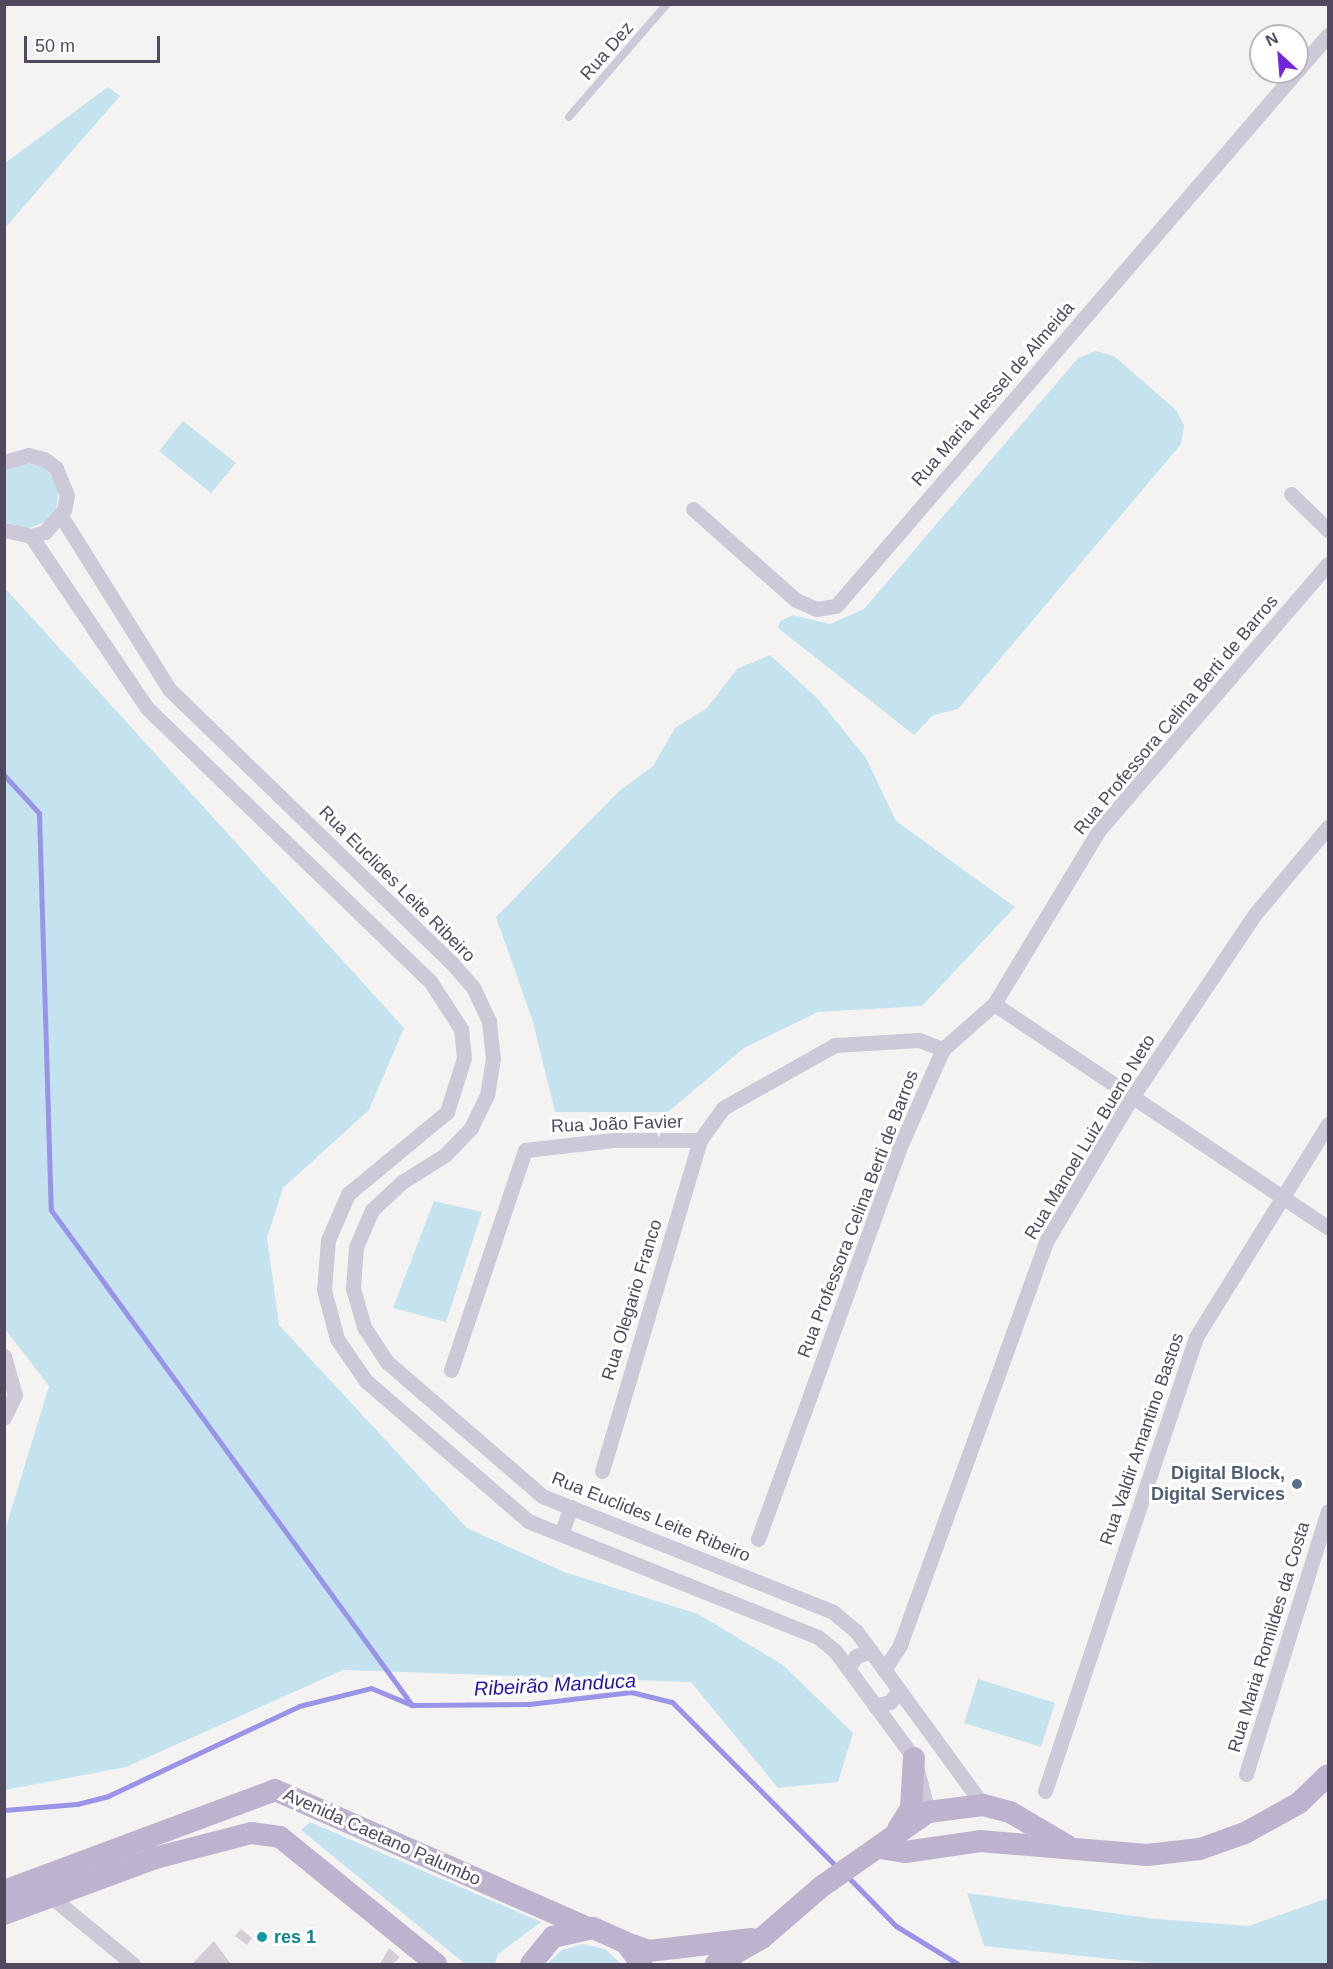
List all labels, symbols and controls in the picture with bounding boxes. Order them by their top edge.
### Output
street label: Rua Dez [576,17,638,85]
scale bar [27,24,164,62]
north arrow [1249,24,1309,84]
text: N [1263,29,1281,49]
text: 50 m [35,36,75,56]
street label: Rua Maria Hessel de Almeida [907,297,1079,491]
street label: Rua Professora Celina Berti de Barros [1069,591,1283,839]
street label: Rua Euclides Leite Ribeiro [314,801,480,967]
street label: Rua Manoel Luiz Bueno Neto [1020,1031,1160,1243]
street label: Rua Professora Celina Berti de Barros [793,1067,923,1361]
street label: Rua João Favier [551,1111,683,1137]
street label: Rua Olegario Franco [597,1217,667,1383]
street label: Rua Valdir Amantino Bastos [1095,1330,1189,1548]
place label: Digital Block, Digital Services [1151,1463,1285,1506]
street label: Rua Euclides Leite Ribeiro [549,1467,753,1567]
marker: Digital Block, Digital Services [1290,1477,1304,1491]
street label: Rua Maria Romildes da Costa [1224,1519,1314,1755]
water label: Ribeirão Manduca [473,1669,637,1701]
street label: Avenida Caetano Palumbo [280,1784,484,1890]
place label: res 1 [274,1926,316,1948]
marker: res 1 [255,1930,269,1944]

